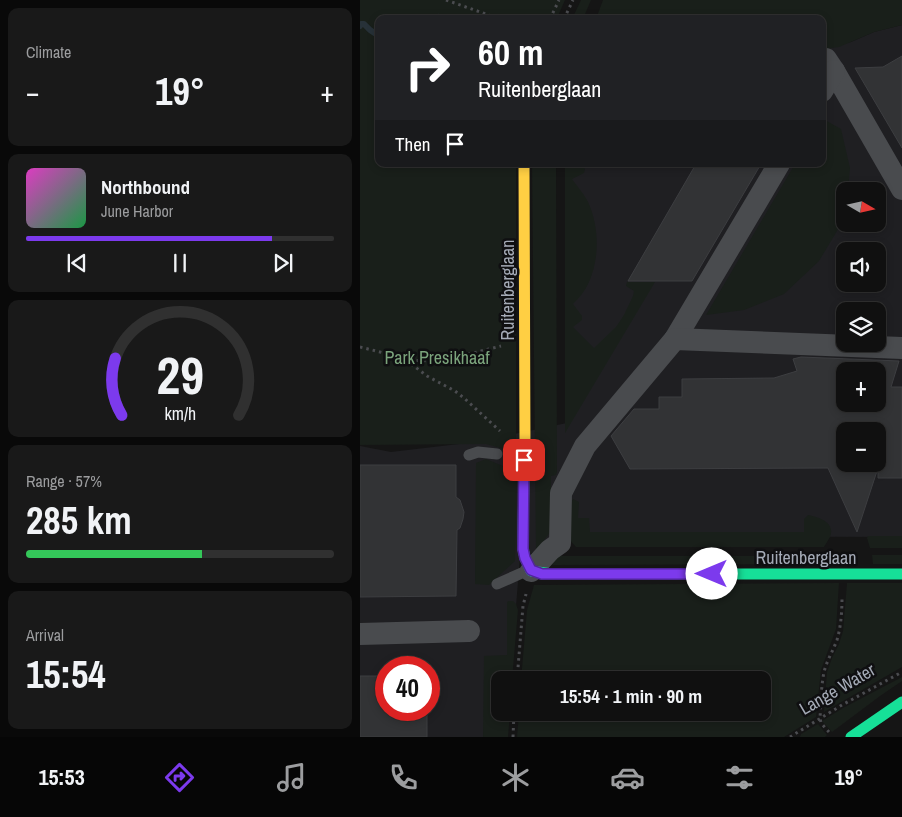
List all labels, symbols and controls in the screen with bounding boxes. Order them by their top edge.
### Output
text: 60 m [478,29,543,76]
icon: right [395,35,460,100]
text: Climate [26,41,71,63]
text: 19° [155,66,205,117]
text: − [26,73,39,111]
text: + [321,73,334,111]
text: Ruitenberglaan [478,74,601,104]
icon: arrive [441,130,469,158]
text: Then [395,131,431,157]
text: Northbound [101,174,190,200]
north arrow [836,182,886,232]
map controls [836,182,886,472]
text: June Harbor [101,200,173,222]
street label: Ruitenberglaan [495,240,520,340]
button: sound [836,242,886,292]
icon: previous [63,249,91,277]
icon: pause [166,249,194,277]
icon: next [269,249,297,277]
button: layers [836,302,886,352]
text: 29 [156,340,204,410]
park label: Park Presikhaaf [384,345,490,370]
button: + [836,362,886,412]
text: km/h [164,402,196,426]
button: − [836,422,886,472]
pin [503,439,545,481]
icon: arrive [510,446,538,474]
text: Range · 57% [26,470,102,492]
text: 285 km [26,495,132,546]
street label: Ruitenberglaan [756,545,856,570]
position arrow [685,547,737,599]
text: Arrival [26,624,64,646]
text: 15:54 [26,649,106,700]
speed limit sign: 40 [375,656,440,721]
street label: Lange Water [794,657,880,721]
text: 15:54 · 1 min · 90 m [560,683,702,709]
icon: directions [162,760,197,795]
icon: music [274,760,309,795]
icon: phone [386,760,421,795]
icon: climate [498,760,533,795]
icon: car [610,760,645,795]
icon: filters [722,760,757,795]
text: 15:53 [39,762,85,792]
text: 19° [834,762,863,792]

